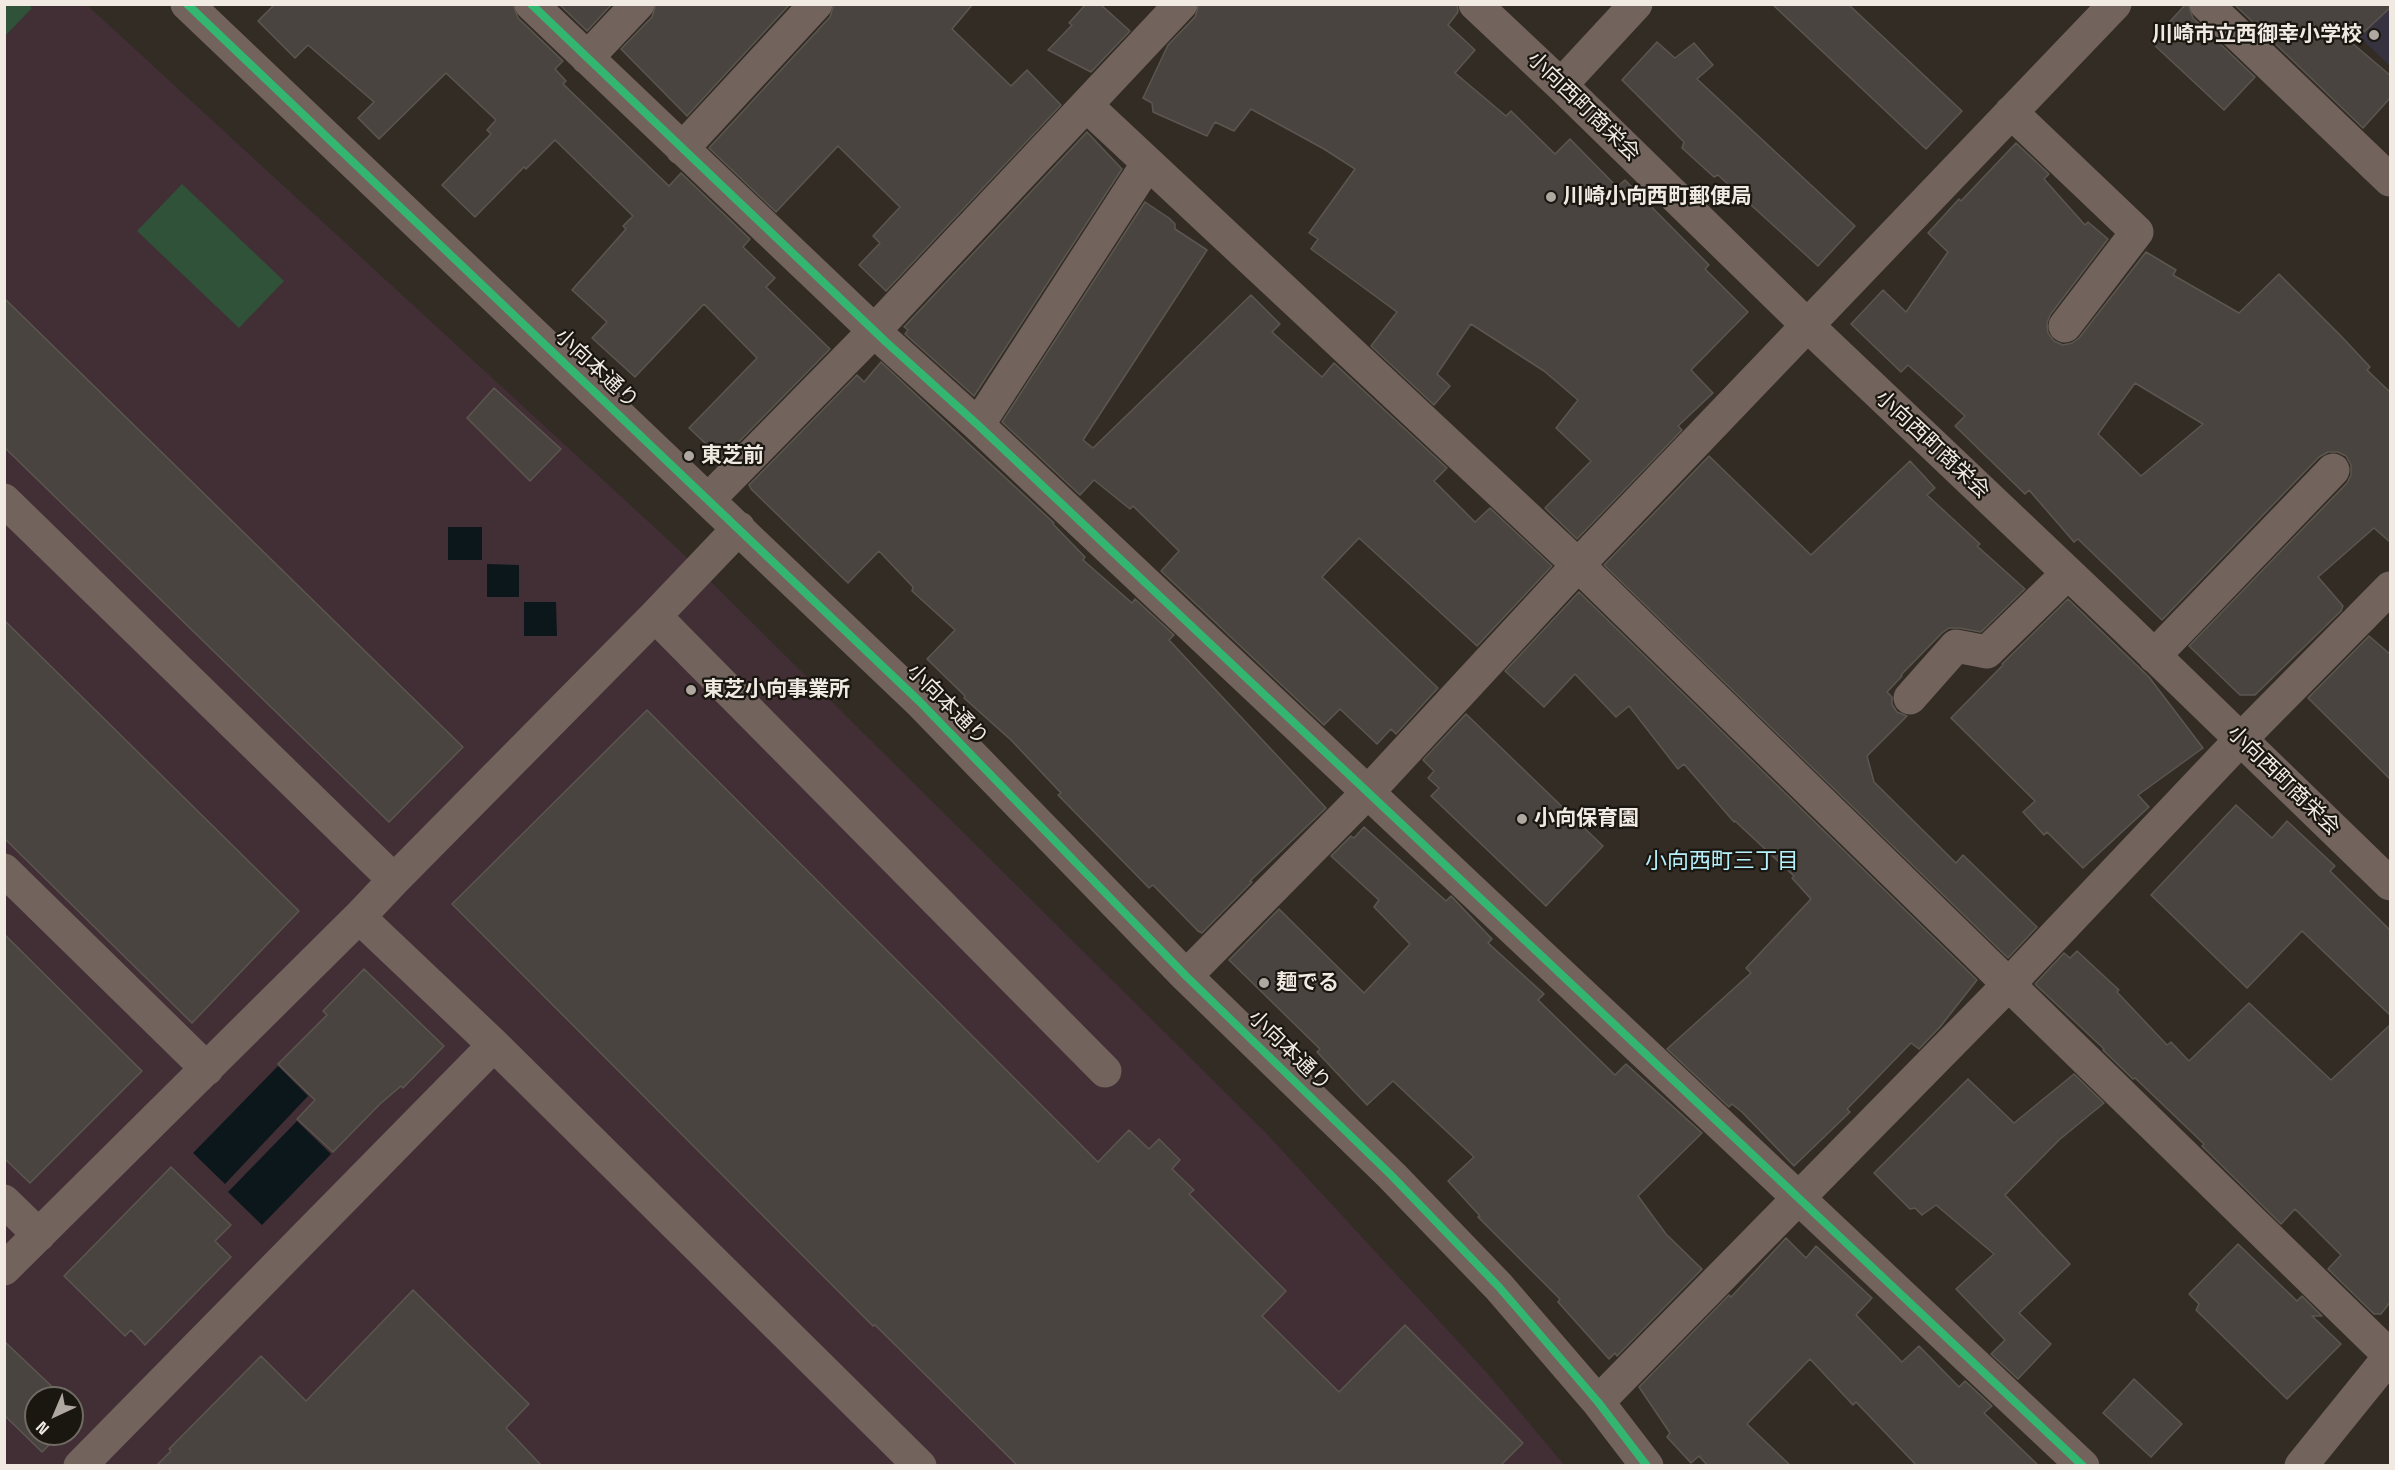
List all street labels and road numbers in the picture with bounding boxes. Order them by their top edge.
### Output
street label: 小向西町商栄会 [1521,47,1645,167]
street label: 小向本通り [549,324,643,414]
street label: 小向西町商栄会 [1870,386,1994,504]
street label: 小向本通り [901,659,993,751]
street label: 小向西町商栄会 [2221,721,2345,841]
street label: 小向本通り [1242,1005,1336,1097]

